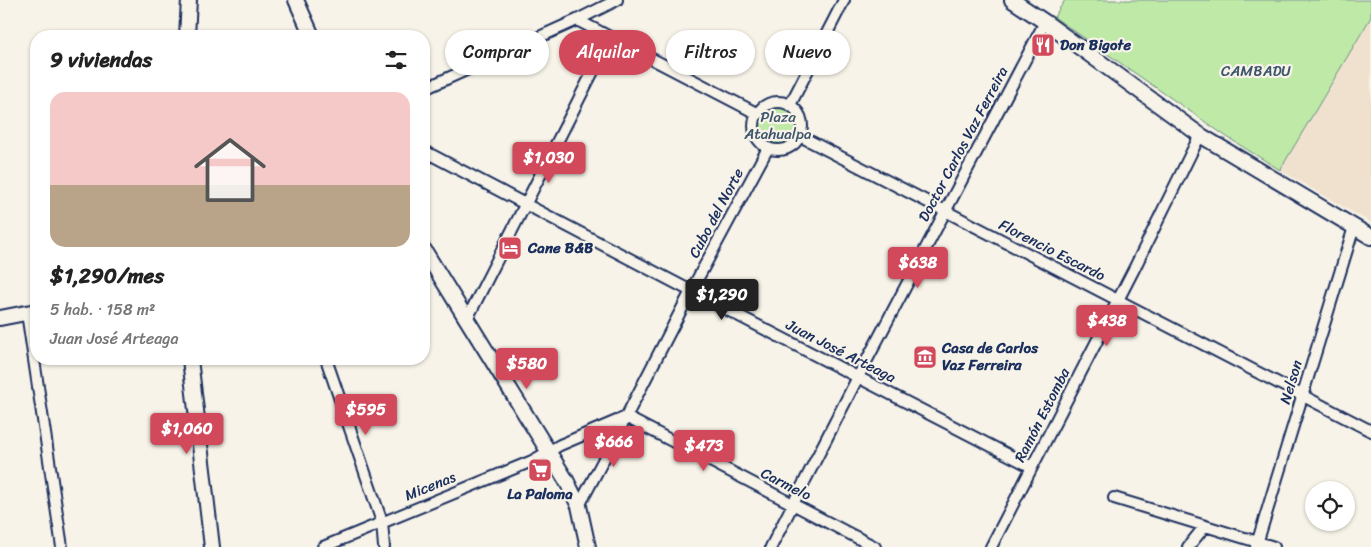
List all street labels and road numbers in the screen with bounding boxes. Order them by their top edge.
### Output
street label: Doctor Carlos Vaz Ferreira [911,61,1015,226]
street label: Cubo del Norte [681,163,751,263]
street label: Florencio Escardo [994,212,1111,288]
street label: Juan José Arteaga [781,312,901,390]
street label: Nelson [1272,357,1310,407]
street label: Ramón Estomba [1007,363,1077,467]
street label: Carmelo [756,460,816,508]
street label: Micenas [400,464,460,508]

